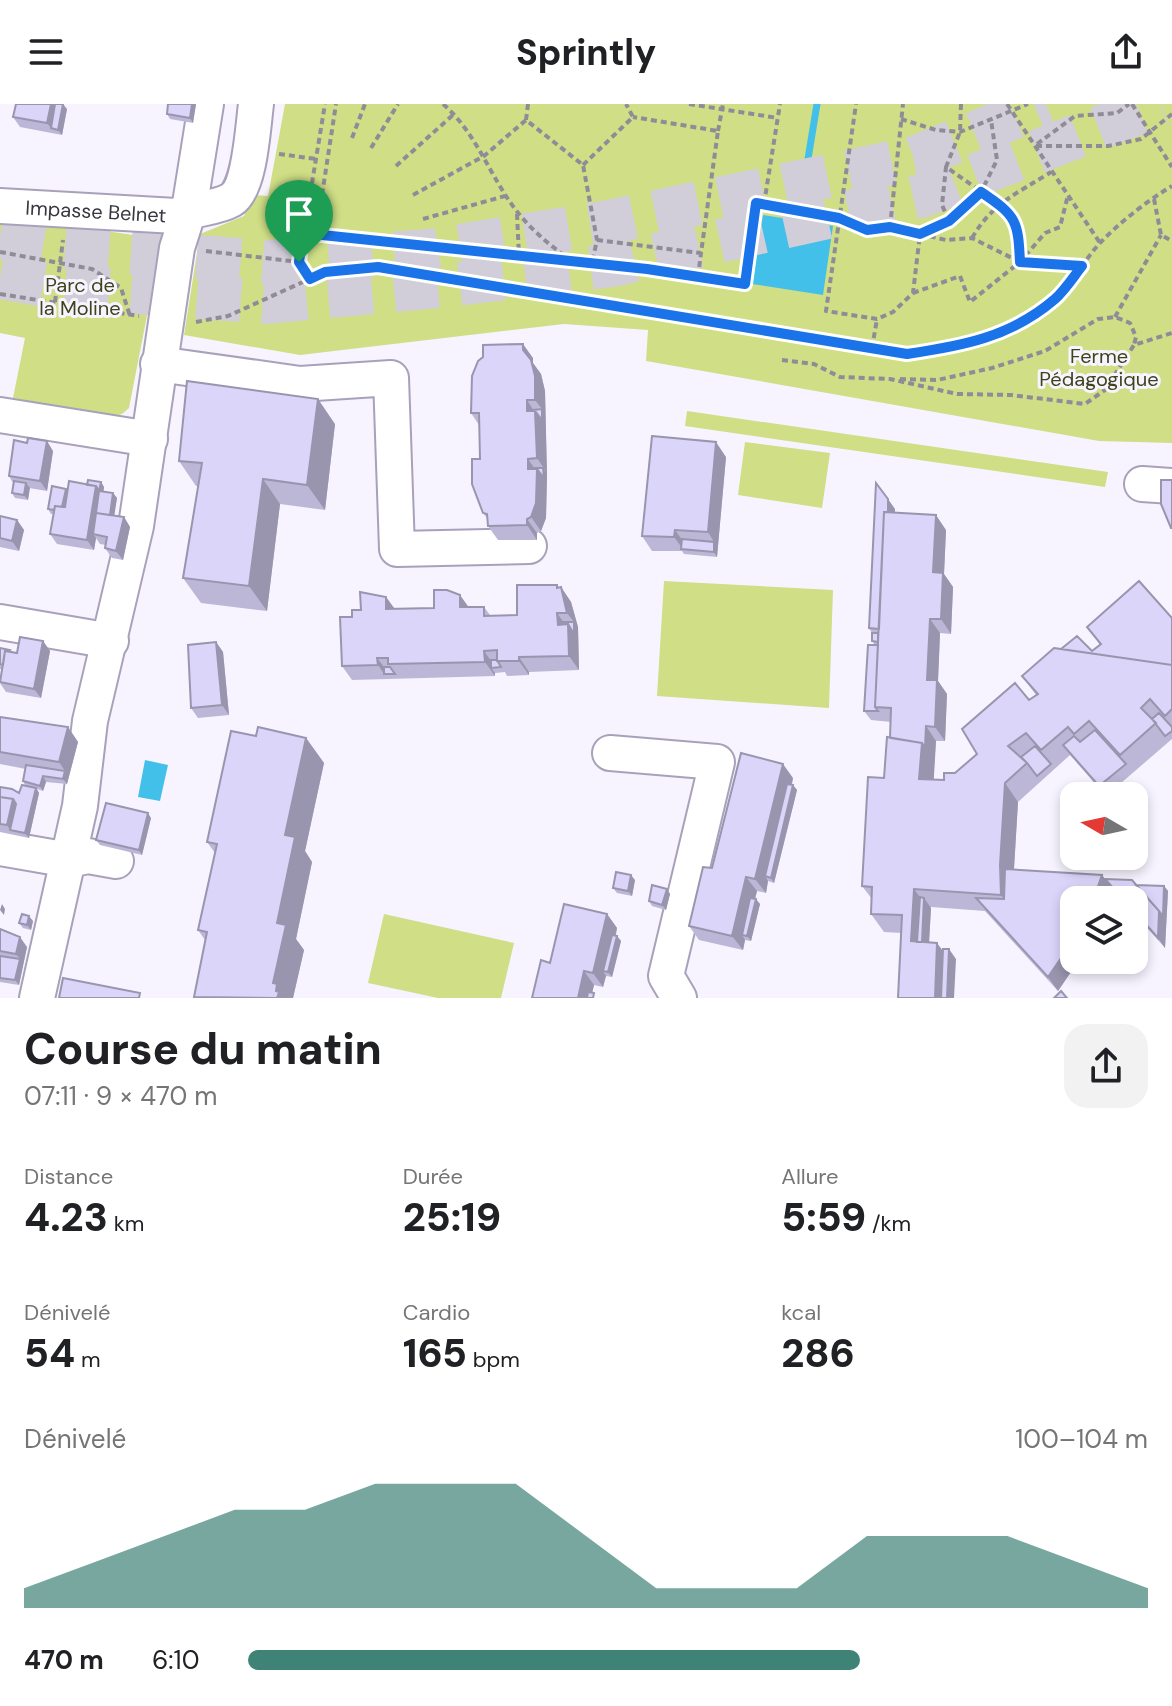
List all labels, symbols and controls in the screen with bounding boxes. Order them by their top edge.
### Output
text: Sprintly [516,29,656,76]
icon: menu [24,30,68,74]
icon: share [1104,30,1148,74]
pin [265,180,333,262]
icon: arrive [277,192,321,236]
street label: Impasse Belnet [25,194,167,228]
park label: Parc de la Moline [39,272,121,321]
park label: Ferme Pédagogique [1039,343,1159,392]
north arrow [1060,782,1148,870]
map controls [1060,782,1148,974]
button: layers [1060,886,1148,974]
text: Course du matin [24,1020,382,1078]
button: share [1064,1024,1148,1108]
text: 07:11 · 9 × 470 m [24,1079,217,1113]
text: Distance [24,1162,113,1191]
text: Durée [403,1162,463,1191]
text: Allure [781,1162,839,1191]
text: 4.23 [24,1191,108,1243]
text: 25:19 [403,1191,501,1243]
text: 5:59 [781,1191,866,1243]
text: km [108,1209,144,1238]
text: /km [866,1209,911,1238]
text: Dénivelé [24,1298,110,1327]
text: Cardio [403,1298,470,1327]
text: kcal [781,1298,821,1327]
text: 54 [24,1327,75,1379]
text: 165 [403,1327,467,1379]
text: 286 [781,1327,855,1379]
text: m [75,1345,101,1374]
text: bpm [467,1345,520,1374]
text: Dénivelé [24,1422,126,1456]
text: 100–104 m [1015,1422,1148,1456]
text: 470 m [24,1643,104,1677]
text: 6:10 [152,1643,199,1677]

